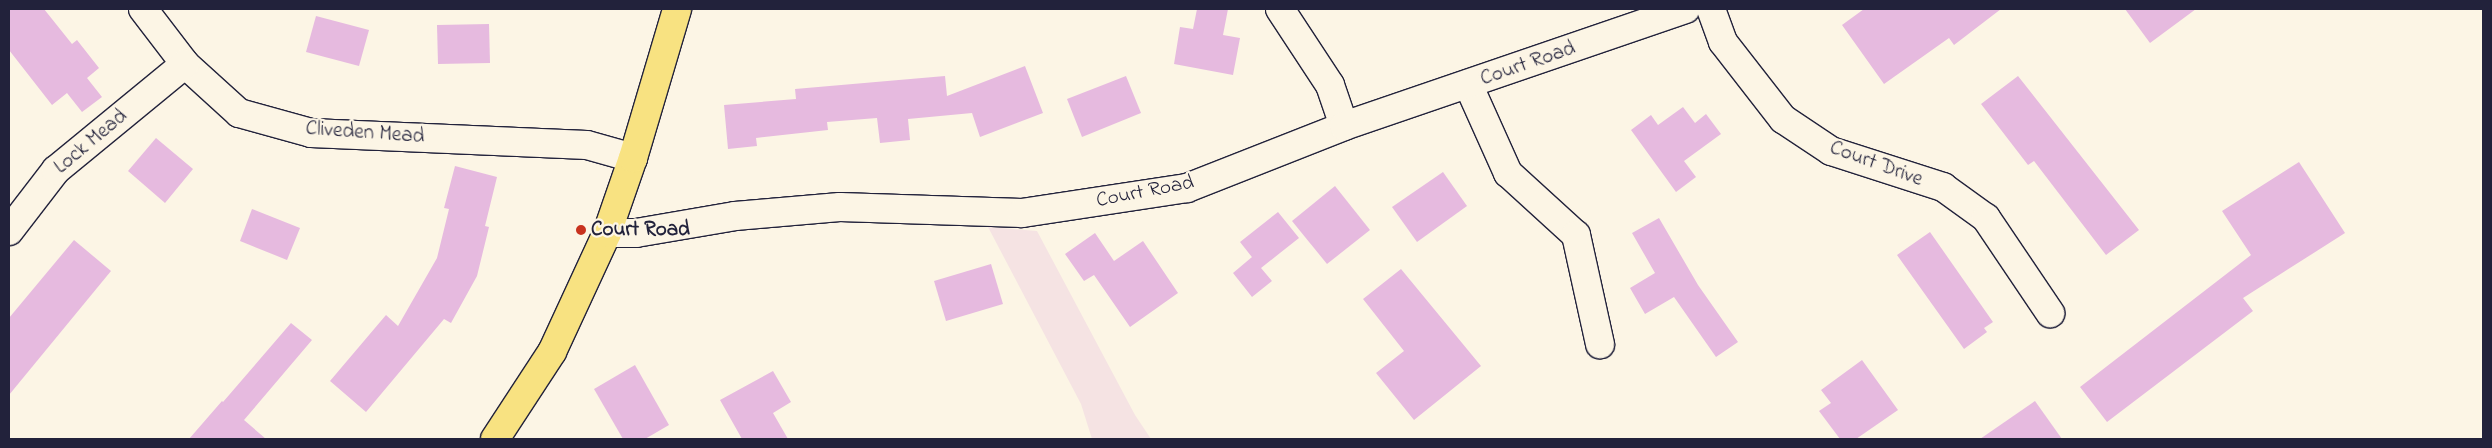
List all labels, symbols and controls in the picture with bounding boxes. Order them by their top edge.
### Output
street label: Court Road [1477,36,1579,92]
street label: Lock Mead [49,104,133,180]
street label: Cliveden Mead [305,116,425,150]
street label: Court Drive [1826,136,1926,192]
street label: Court Road [1094,170,1196,214]
place label: Court Road [591,217,690,243]
marker: Court Road [575,224,587,236]

